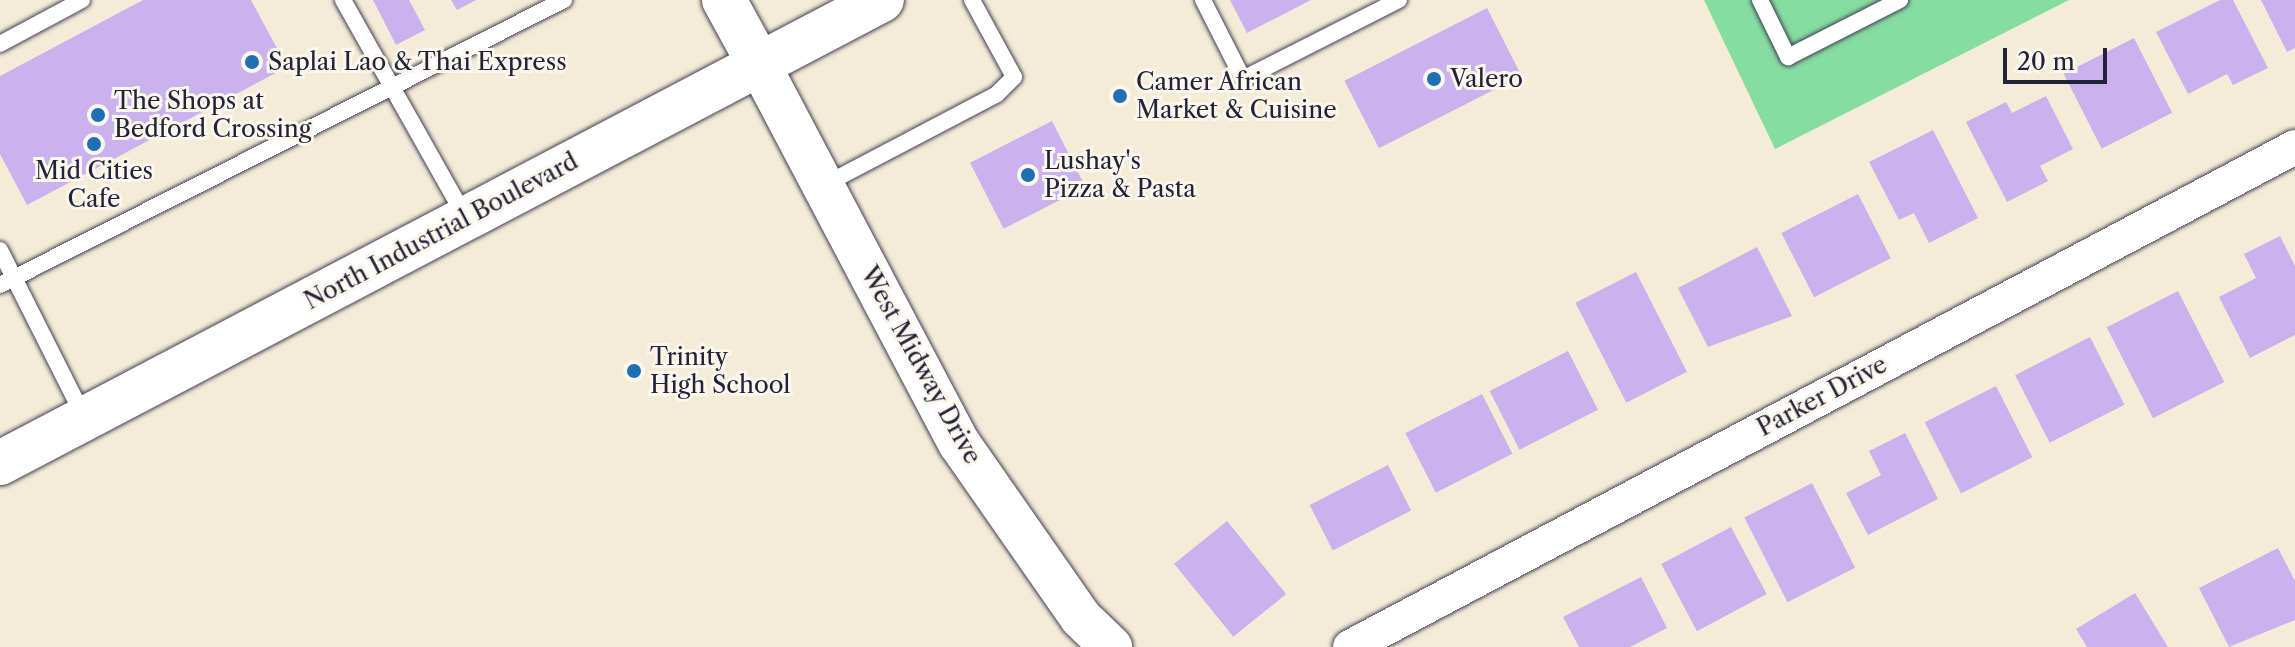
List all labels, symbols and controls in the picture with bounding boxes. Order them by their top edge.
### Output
scale bar [2007,32,2111,82]
text: 20 m [2017,47,2075,76]
place label: Saplai Lao & Thai Express [268,48,567,76]
marker: Saplai Lao & Thai Express [243,53,261,71]
place label: Valero [1450,65,1523,93]
place label: Camer African Market & Cuisine [1136,68,1337,124]
marker: Valero [1425,70,1443,88]
place label: The Shops at Bedford Crossing [114,87,312,143]
marker: Camer African Market & Cuisine [1111,87,1129,105]
marker: The Shops at Bedford Crossing [89,106,107,124]
marker: Mid Cities Cafe [85,135,103,153]
street label: North Industrial Boulevard [299,147,583,315]
place label: Lushay's Pizza & Pasta [1044,147,1196,203]
place label: Mid Cities Cafe [35,157,153,213]
marker: Lushay's Pizza & Pasta [1019,166,1037,184]
street label: West Midway Drive [855,261,987,469]
place label: Trinity High School [650,343,790,399]
street label: Parker Drive [1752,350,1892,442]
marker: Trinity High School [625,362,643,380]

